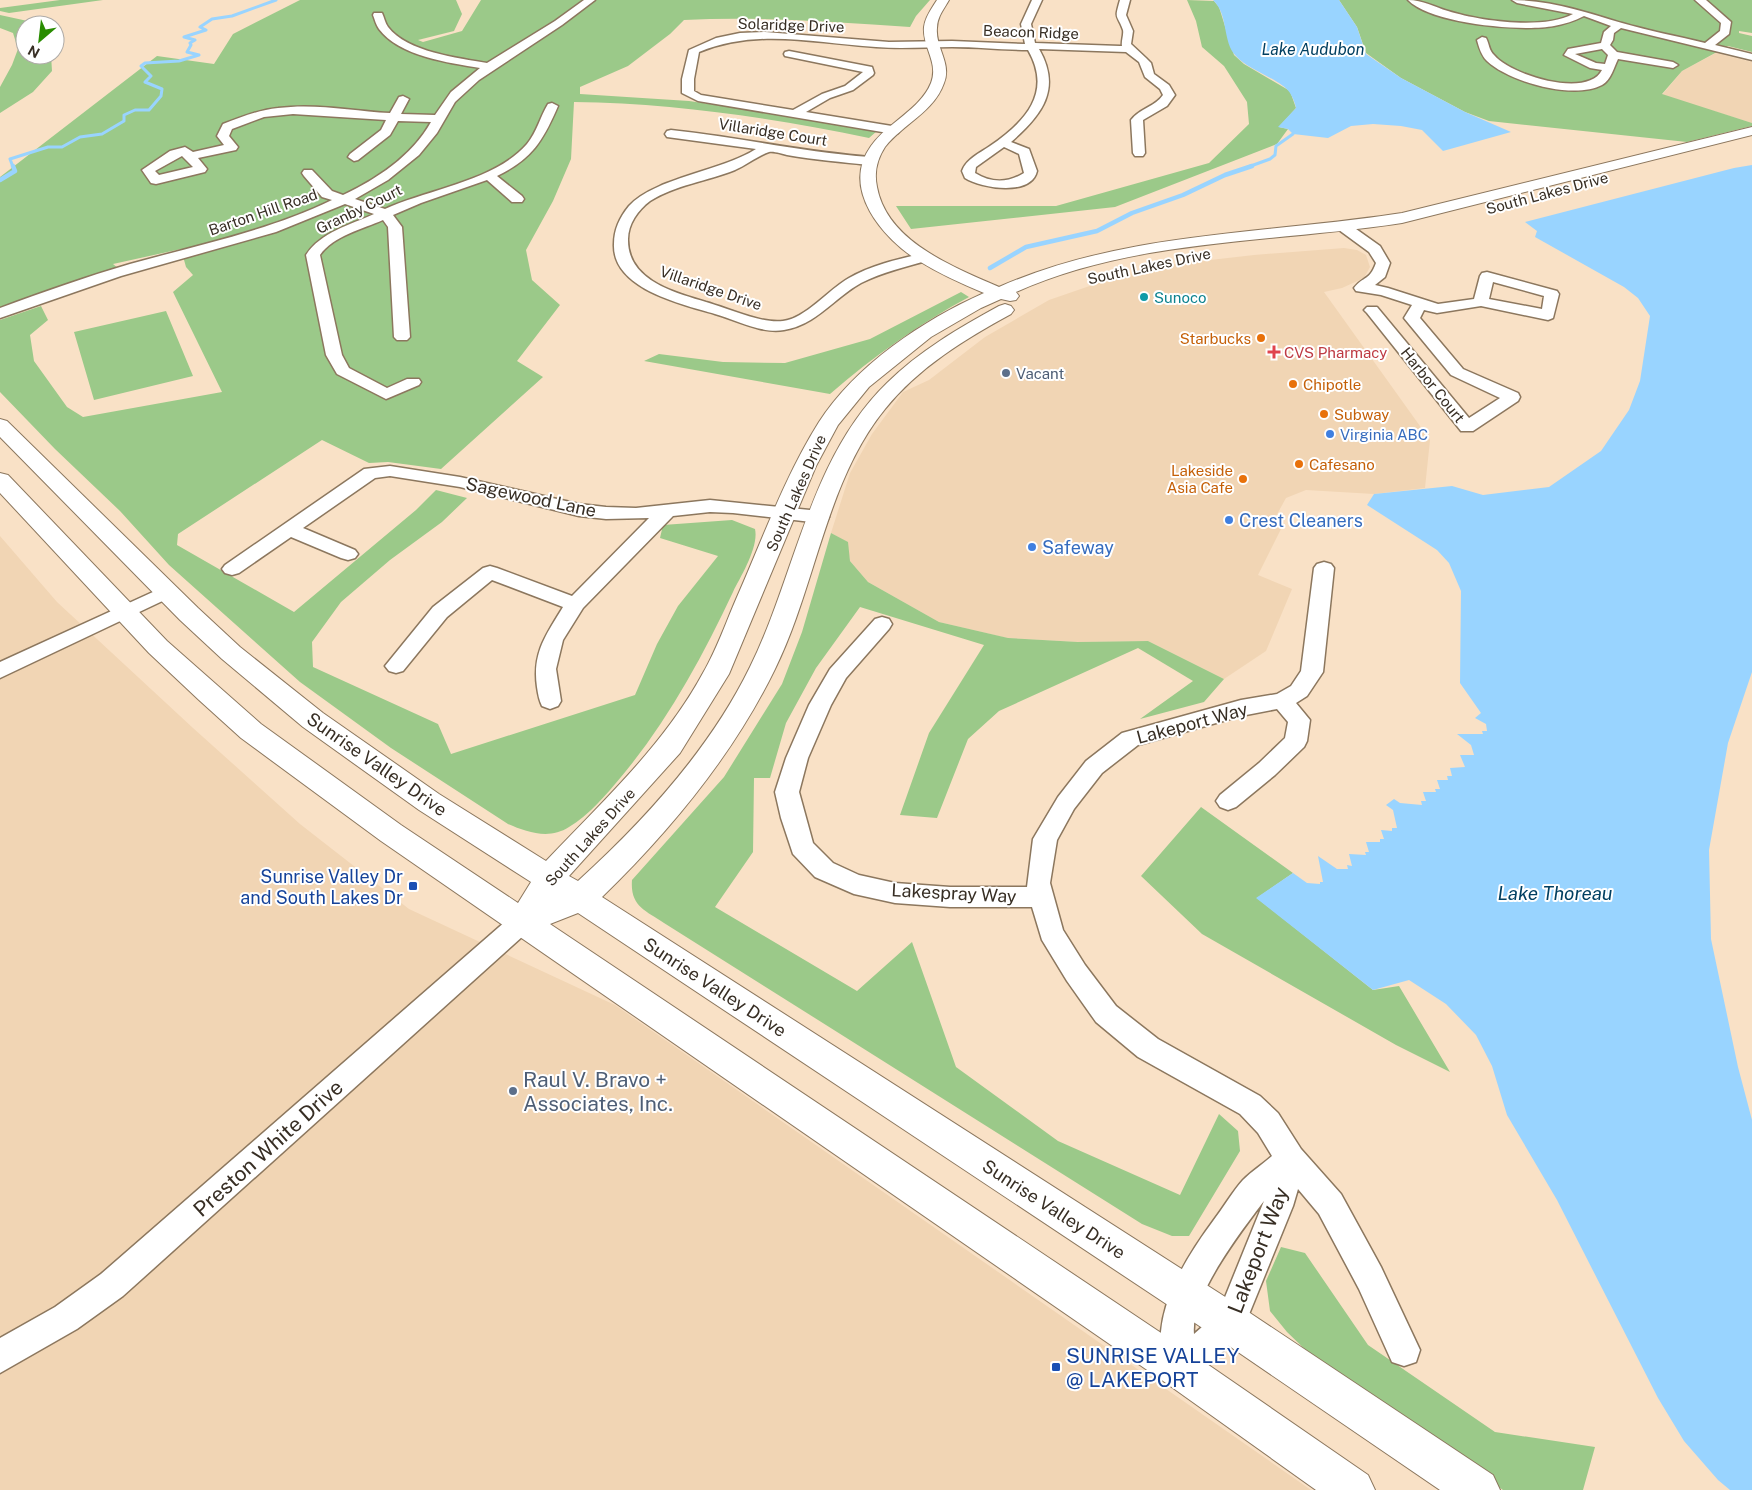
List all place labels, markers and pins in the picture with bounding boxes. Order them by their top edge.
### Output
place label: Sunoco [1154,289,1207,306]
marker: Sunoco [1138,291,1150,303]
place label: Starbucks [1180,330,1251,347]
marker: Starbucks [1255,332,1267,344]
place label: CVS Pharmacy [1284,344,1387,361]
marker: CVS Pharmacy [1268,346,1280,358]
place label: Vacant [1016,365,1064,382]
marker: Vacant [1000,367,1012,379]
place label: Chipotle [1303,376,1361,393]
marker: Chipotle [1287,378,1299,390]
place label: Subway [1334,406,1389,423]
marker: Subway [1318,408,1330,420]
place label: Virginia ABC [1340,426,1428,443]
marker: Virginia ABC [1324,428,1336,440]
place label: Cafesano [1309,456,1375,473]
marker: Cafesano [1293,458,1305,470]
place label: Lakeside Asia Cafe [1167,462,1233,496]
marker: Lakeside Asia Cafe [1237,473,1249,485]
place label: Crest Cleaners [1239,510,1363,531]
marker: Crest Cleaners [1223,514,1235,526]
place label: Safeway [1042,537,1114,558]
marker: Safeway [1026,541,1038,553]
place label: Sunrise Valley Dr and South Lakes Dr [240,866,403,908]
marker: Sunrise Valley Dr and South Lakes Dr [407,880,419,892]
place label: Raul V. Bravo + Associates, Inc. [523,1067,673,1116]
marker: Raul V. Bravo + Associates, Inc. [507,1085,519,1097]
place label: SUNRISE VALLEY @ LAKEPORT [1066,1343,1240,1392]
marker: SUNRISE VALLEY @ LAKEPORT [1050,1361,1062,1373]

